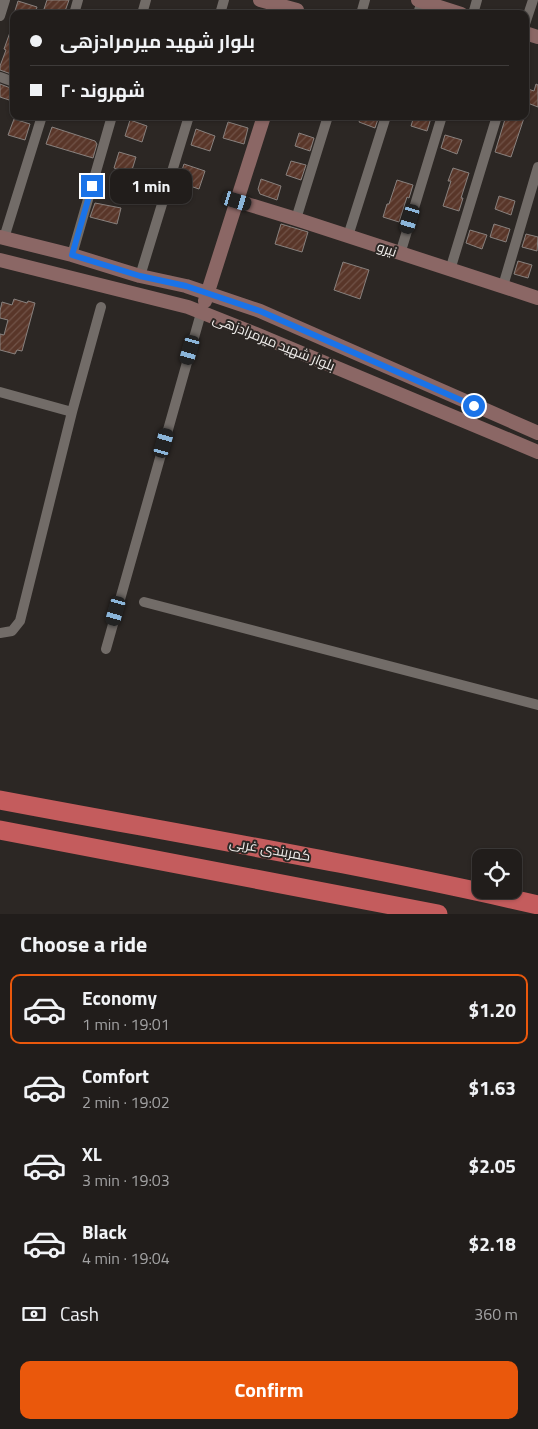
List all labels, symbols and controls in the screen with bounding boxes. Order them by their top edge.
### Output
text: بلوار شهید میرمرادزهی [60,26,255,55]
text: شهروند ۲۰ [60,75,145,104]
callout: 1 min [110,168,192,204]
text: 1 min [132,174,170,198]
route end [81,175,103,197]
car [220,189,253,213]
car [398,202,421,236]
street label: نیرو [374,235,400,262]
street label: بلوار شهید میرمرادزهی [210,307,339,376]
car [178,334,201,366]
route start [463,395,485,417]
car [152,427,175,459]
car [104,595,127,627]
street label: کمربندی غربی [228,831,312,866]
map controls [472,849,522,899]
button: locate [472,849,522,899]
text: Choose a ride [20,927,147,961]
text: Economy [82,983,157,1012]
icon: car [22,987,67,1032]
text: $1.20 [469,995,516,1024]
text: 1 min · 19:01 [82,1012,170,1036]
text: Comfort [82,1061,149,1090]
icon: car [22,1065,67,1110]
text: $1.63 [469,1073,516,1102]
text: 2 min · 19:02 [82,1090,170,1114]
text: XL [82,1139,102,1168]
icon: car [22,1143,67,1188]
text: $2.05 [469,1151,516,1180]
text: 3 min · 19:03 [82,1168,170,1192]
text: Black [82,1217,127,1246]
icon: car [22,1221,67,1266]
text: $2.18 [469,1229,516,1258]
text: 4 min · 19:04 [82,1246,170,1270]
text: Cash [60,1299,99,1328]
icon: cash [20,1300,48,1328]
text: 360 m [474,1302,518,1326]
button: Confirm [20,1361,518,1419]

